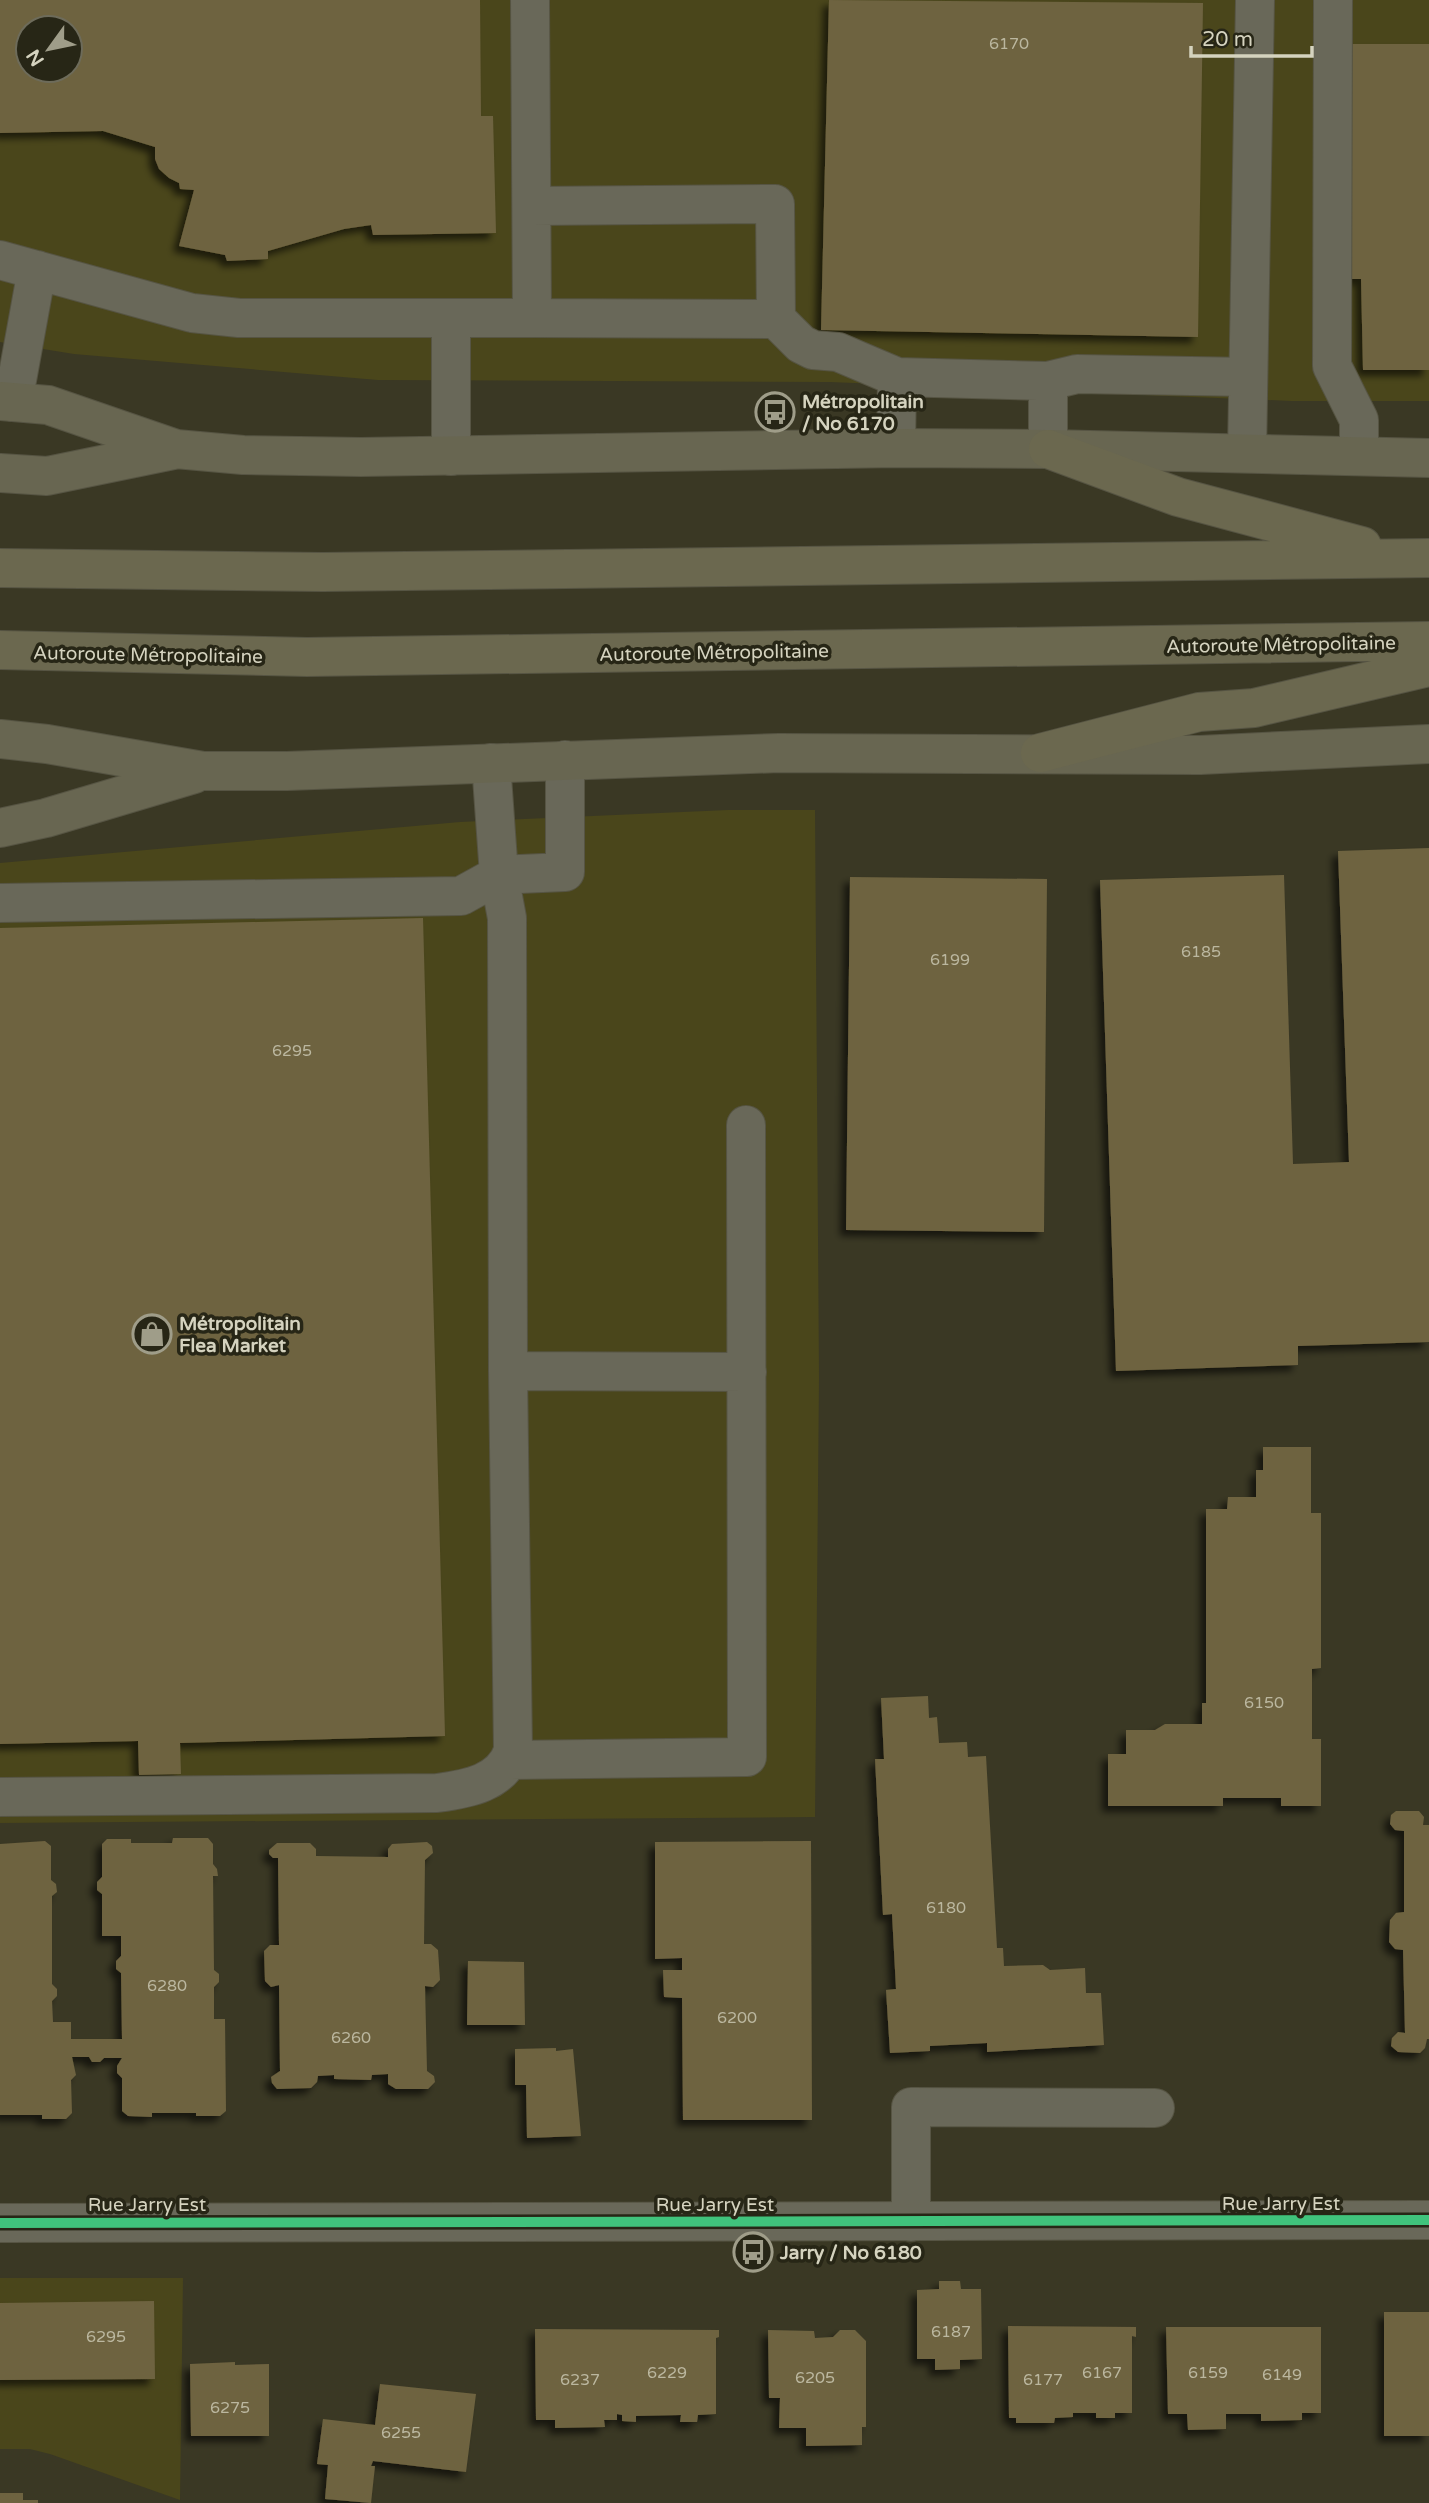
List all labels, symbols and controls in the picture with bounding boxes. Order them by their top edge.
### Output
north arrow [14,14,84,84]
scale bar [1191,14,1312,58]
text: 20 m [1202,27,1253,52]
house number: 6170 [989,34,1029,54]
text: N [22,45,49,70]
bus stop icon: Métropolitain / No 6170 [754,391,796,433]
place label: Métropolitain / No 6170 [802,391,924,435]
street label: Autoroute Métropolitaine [1166,632,1396,658]
street label: Autoroute Métropolitaine [599,640,829,666]
street label: Autoroute Métropolitaine [33,642,263,668]
house number: 6185 [1181,942,1221,962]
house number: 6199 [930,950,970,970]
house number: 6295 [272,1041,312,1061]
shop icon: Métropolitain Flea Market [131,1313,173,1355]
place label: Métropolitain Flea Market [179,1313,301,1357]
house number: 6150 [1244,1693,1284,1713]
house number: 6180 [926,1898,966,1918]
house number: 6280 [147,1976,187,1996]
house number: 6200 [717,2008,757,2028]
house number: 6260 [331,2028,371,2048]
street label: Rue Jarry Est [1222,2193,1340,2215]
street label: Rue Jarry Est [88,2194,206,2216]
street label: Rue Jarry Est [656,2194,774,2216]
bus stop icon: Jarry / No 6180 [732,2231,774,2273]
place label: Jarry / No 6180 [779,2242,922,2265]
house number: 6187 [931,2322,971,2342]
house number: 6295 [86,2327,126,2347]
house number: 6229 [647,2363,687,2383]
house number: 6167 [1082,2363,1122,2383]
house number: 6159 [1188,2363,1228,2383]
house number: 6149 [1262,2365,1302,2385]
house number: 6205 [795,2368,835,2388]
house number: 6237 [560,2370,600,2390]
house number: 6177 [1023,2370,1063,2390]
house number: 6275 [210,2398,250,2418]
house number: 6255 [381,2423,421,2443]

